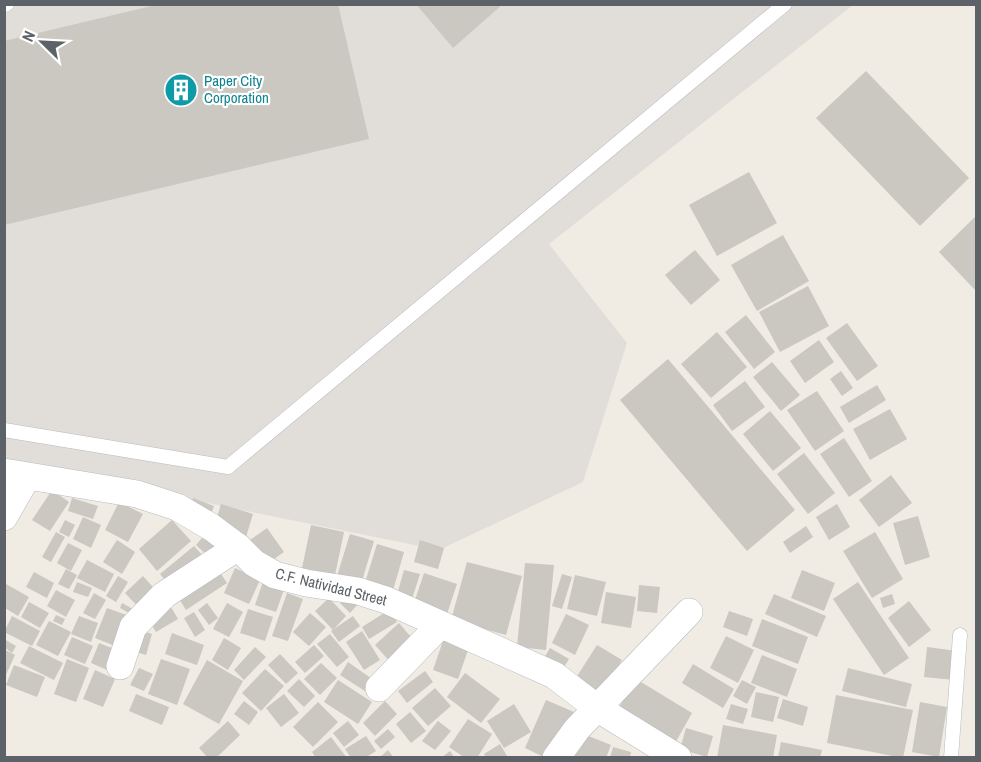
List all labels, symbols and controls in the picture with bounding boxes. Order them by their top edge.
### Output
north arrow [12,12,72,72]
text: N [16,27,40,45]
place label: Paper City Corporation [204,70,269,108]
building icon: Paper City Corporation [163,72,199,108]
street label: C.F. Natividad Street [273,563,390,611]

